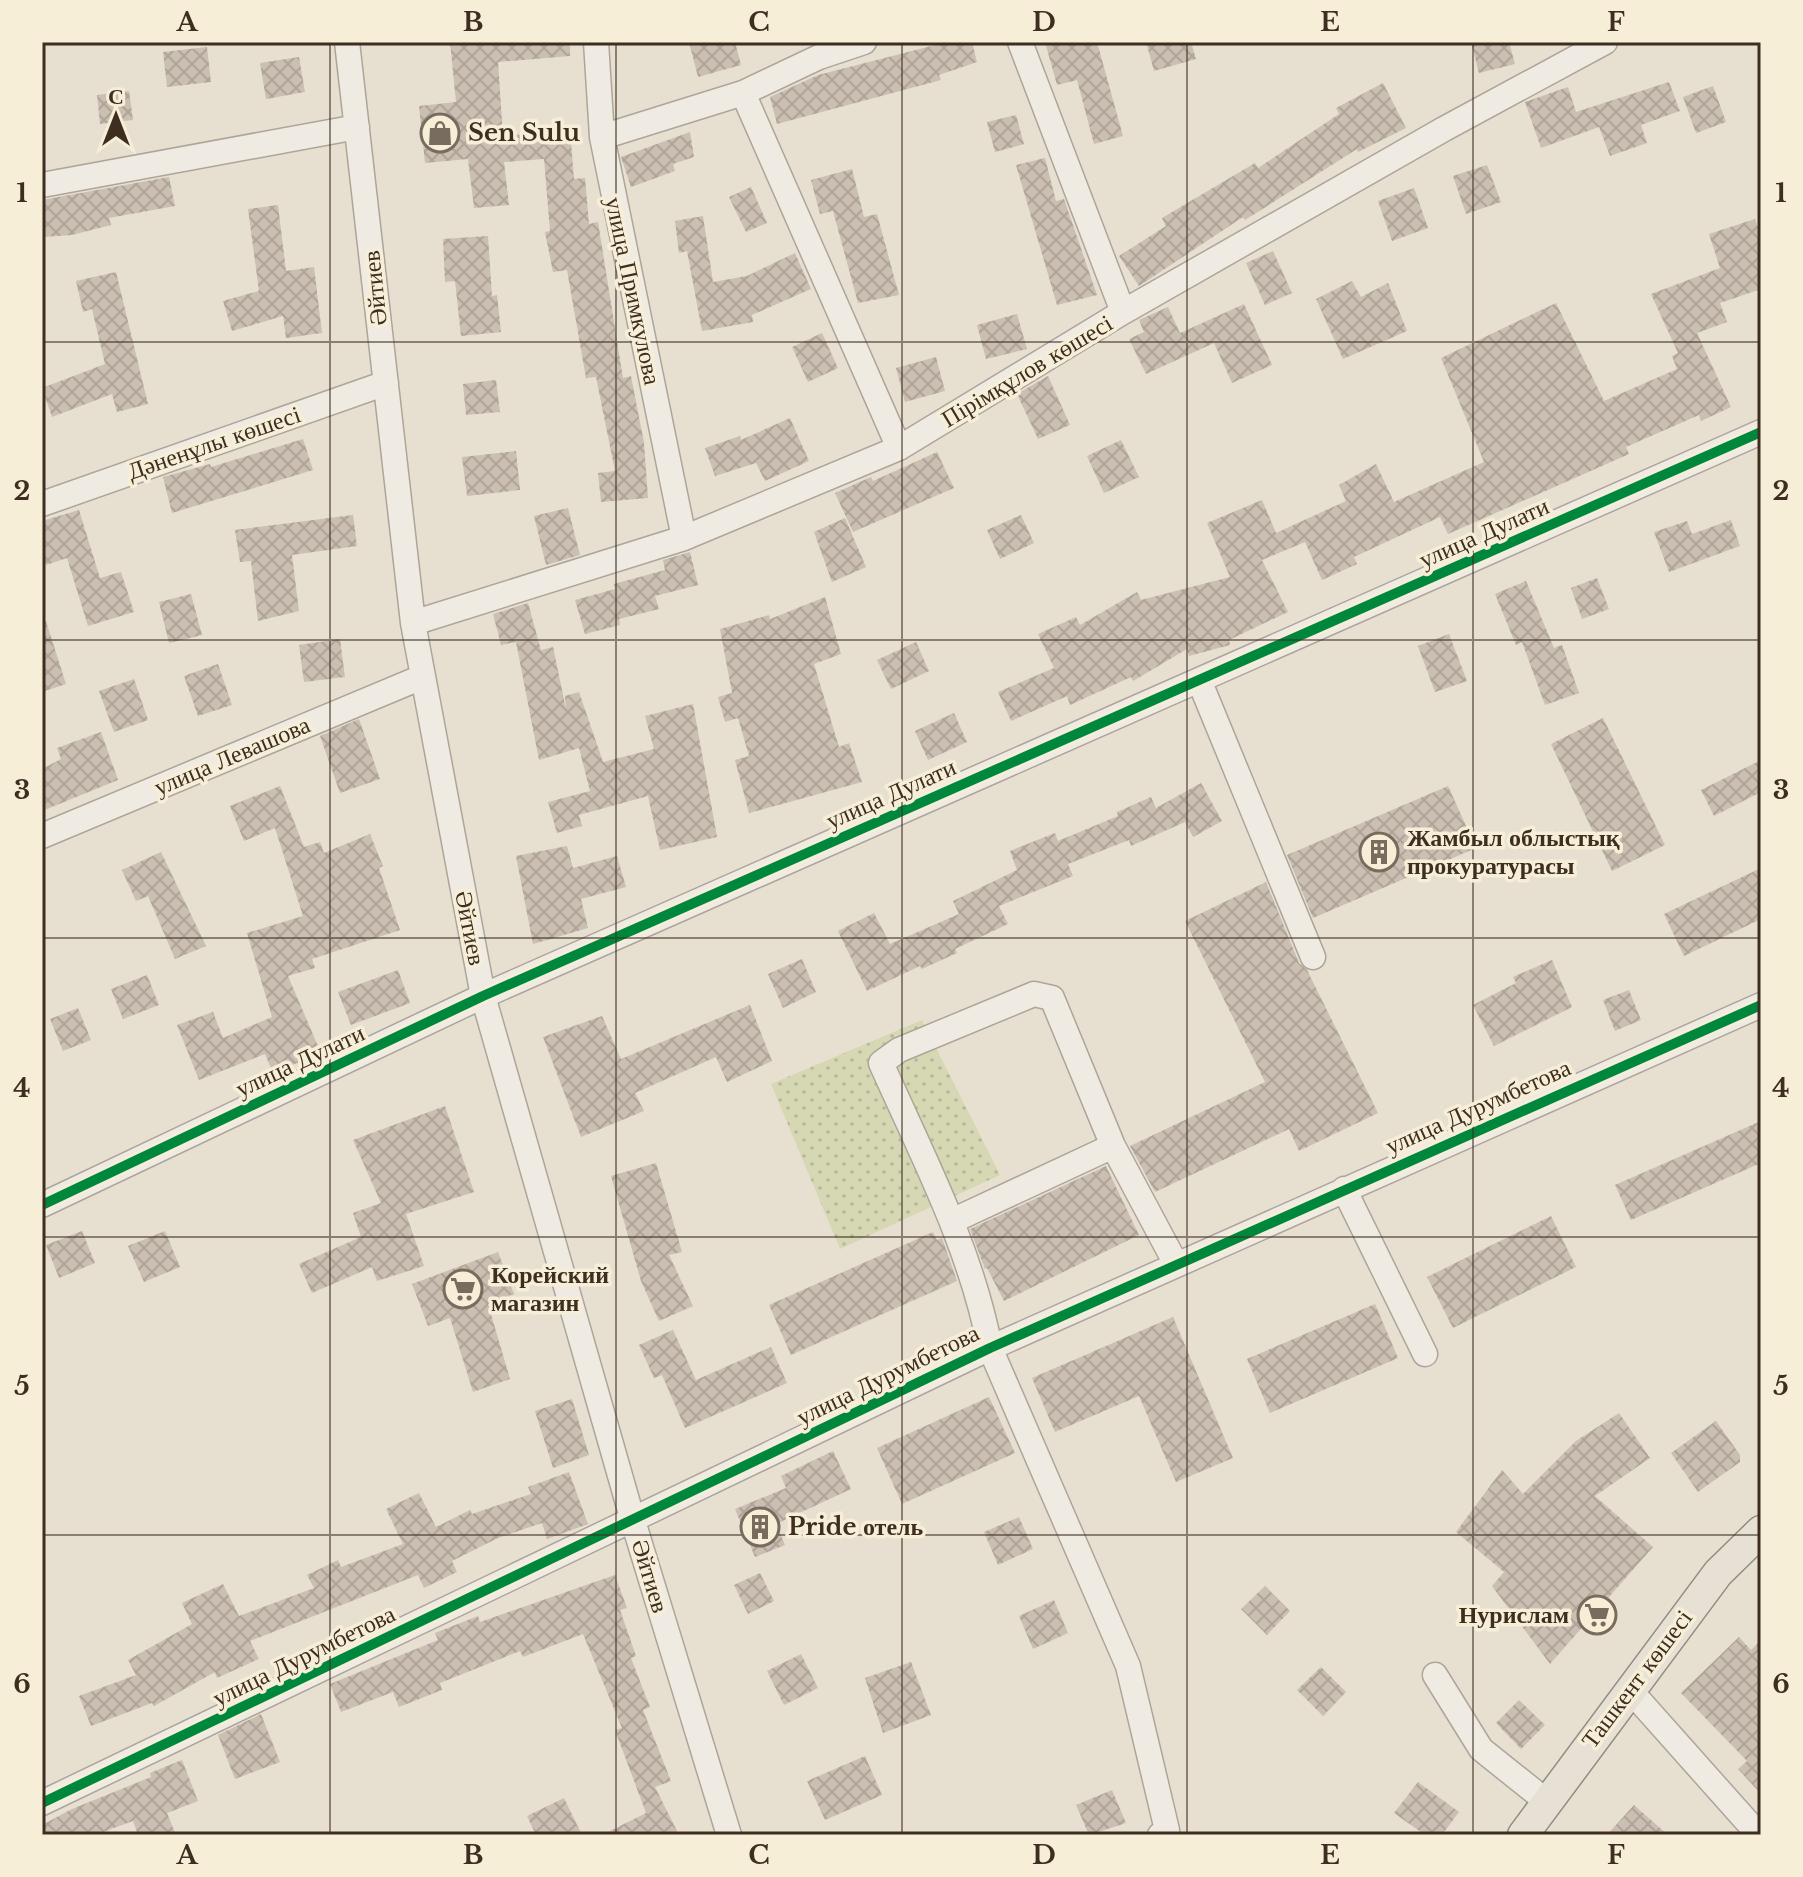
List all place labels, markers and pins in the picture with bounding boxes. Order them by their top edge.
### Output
shop icon: Sen Sulu [419,112,461,154]
place label: Sen Sulu [468,118,580,147]
place label: Жамбыл облыстық прокуратурасы [1407,823,1620,880]
building icon: Жамбыл облыстық прокуратурасы [1358,831,1400,873]
place label: Корейский магазин [491,1260,609,1317]
supermarket icon: Корейский магазин [442,1268,484,1310]
building icon: Pride отель [739,1506,781,1548]
place label: Pride отель [788,1512,923,1541]
supermarket icon: Нурислам [1576,1594,1618,1636]
place label: Нурислам [1459,1600,1569,1629]

